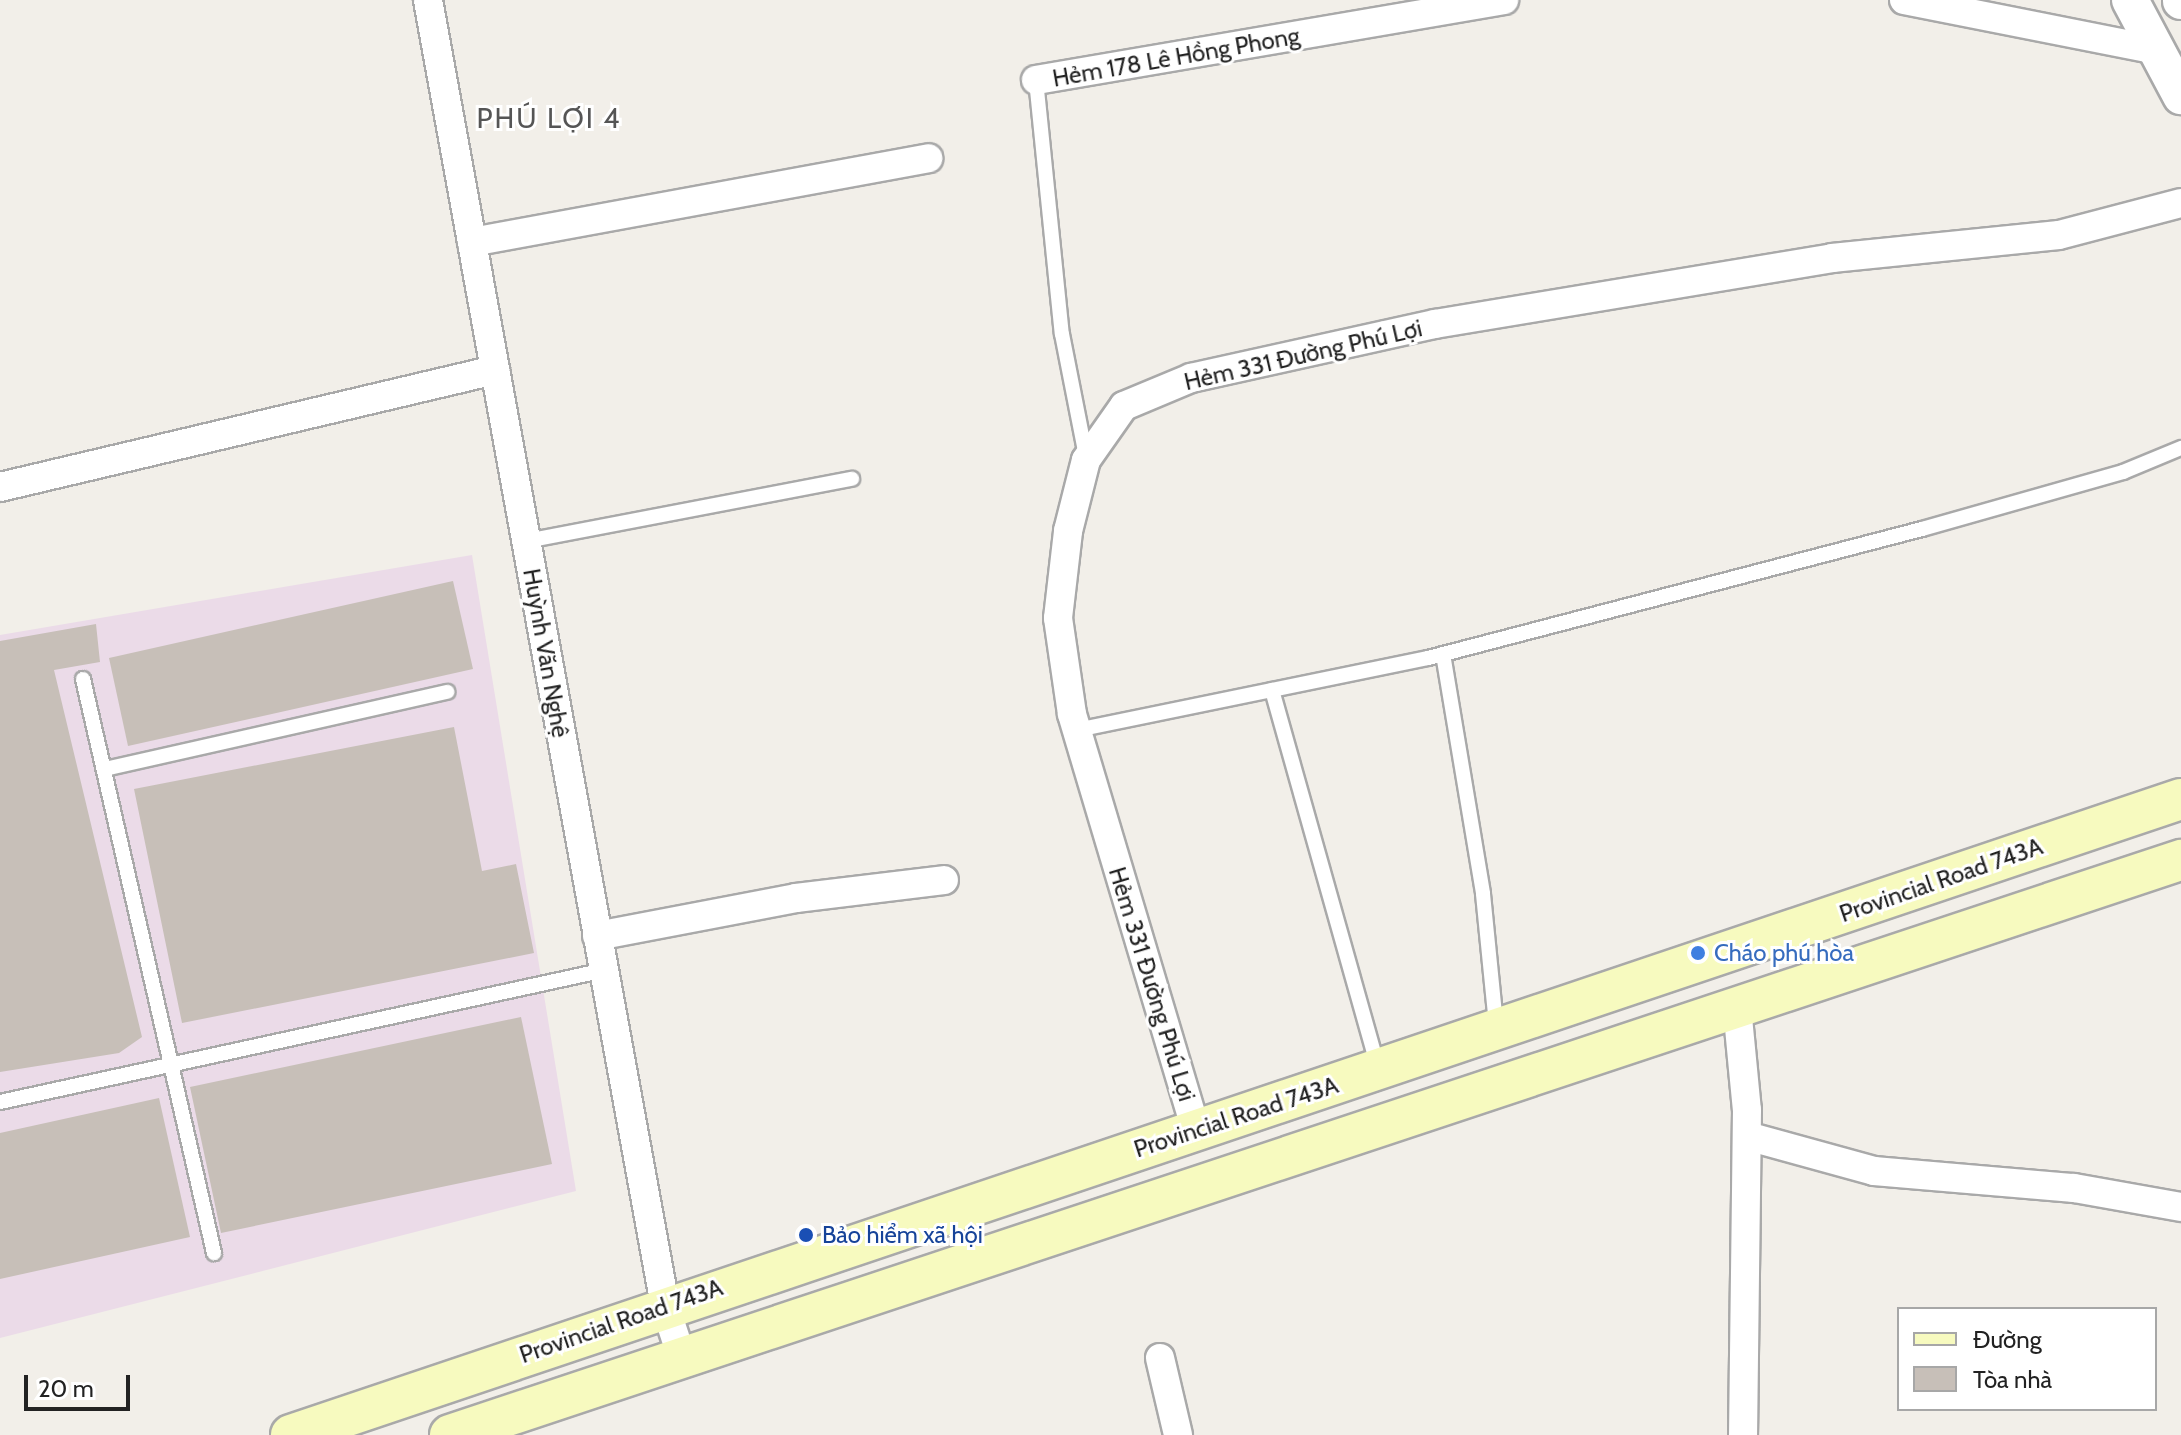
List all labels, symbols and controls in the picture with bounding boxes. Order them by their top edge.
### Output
street label: Hẻm 178 Lê Hồng Phong [1050,21,1302,93]
district label: PHÚ LỢI 4 [477,101,621,135]
street label: Hẻm 331 Đường Phú Lợi [1181,314,1425,396]
street label: Huỳnh Văn Nghệ [517,566,575,740]
street label: Provincial Road 743A [1836,832,2046,928]
street label: Hẻm 331 Đường Phú Lợi [1103,863,1201,1105]
place label: Cháo phú hòa [1714,939,1854,967]
marker: Cháo phú hòa [1689,944,1707,962]
street label: Provincial Road 743A [1130,1070,1342,1164]
place label: Bảo hiểm xã hội [822,1221,983,1249]
marker: Bảo hiểm xã hội [797,1226,815,1244]
street label: Provincial Road 743A [516,1273,726,1369]
legend [1897,1307,2157,1411]
text: Đường [1973,1325,2042,1354]
scale bar [28,1359,134,1409]
text: Tòa nhà [1973,1365,2052,1394]
text: 20 m [38,1374,94,1403]

